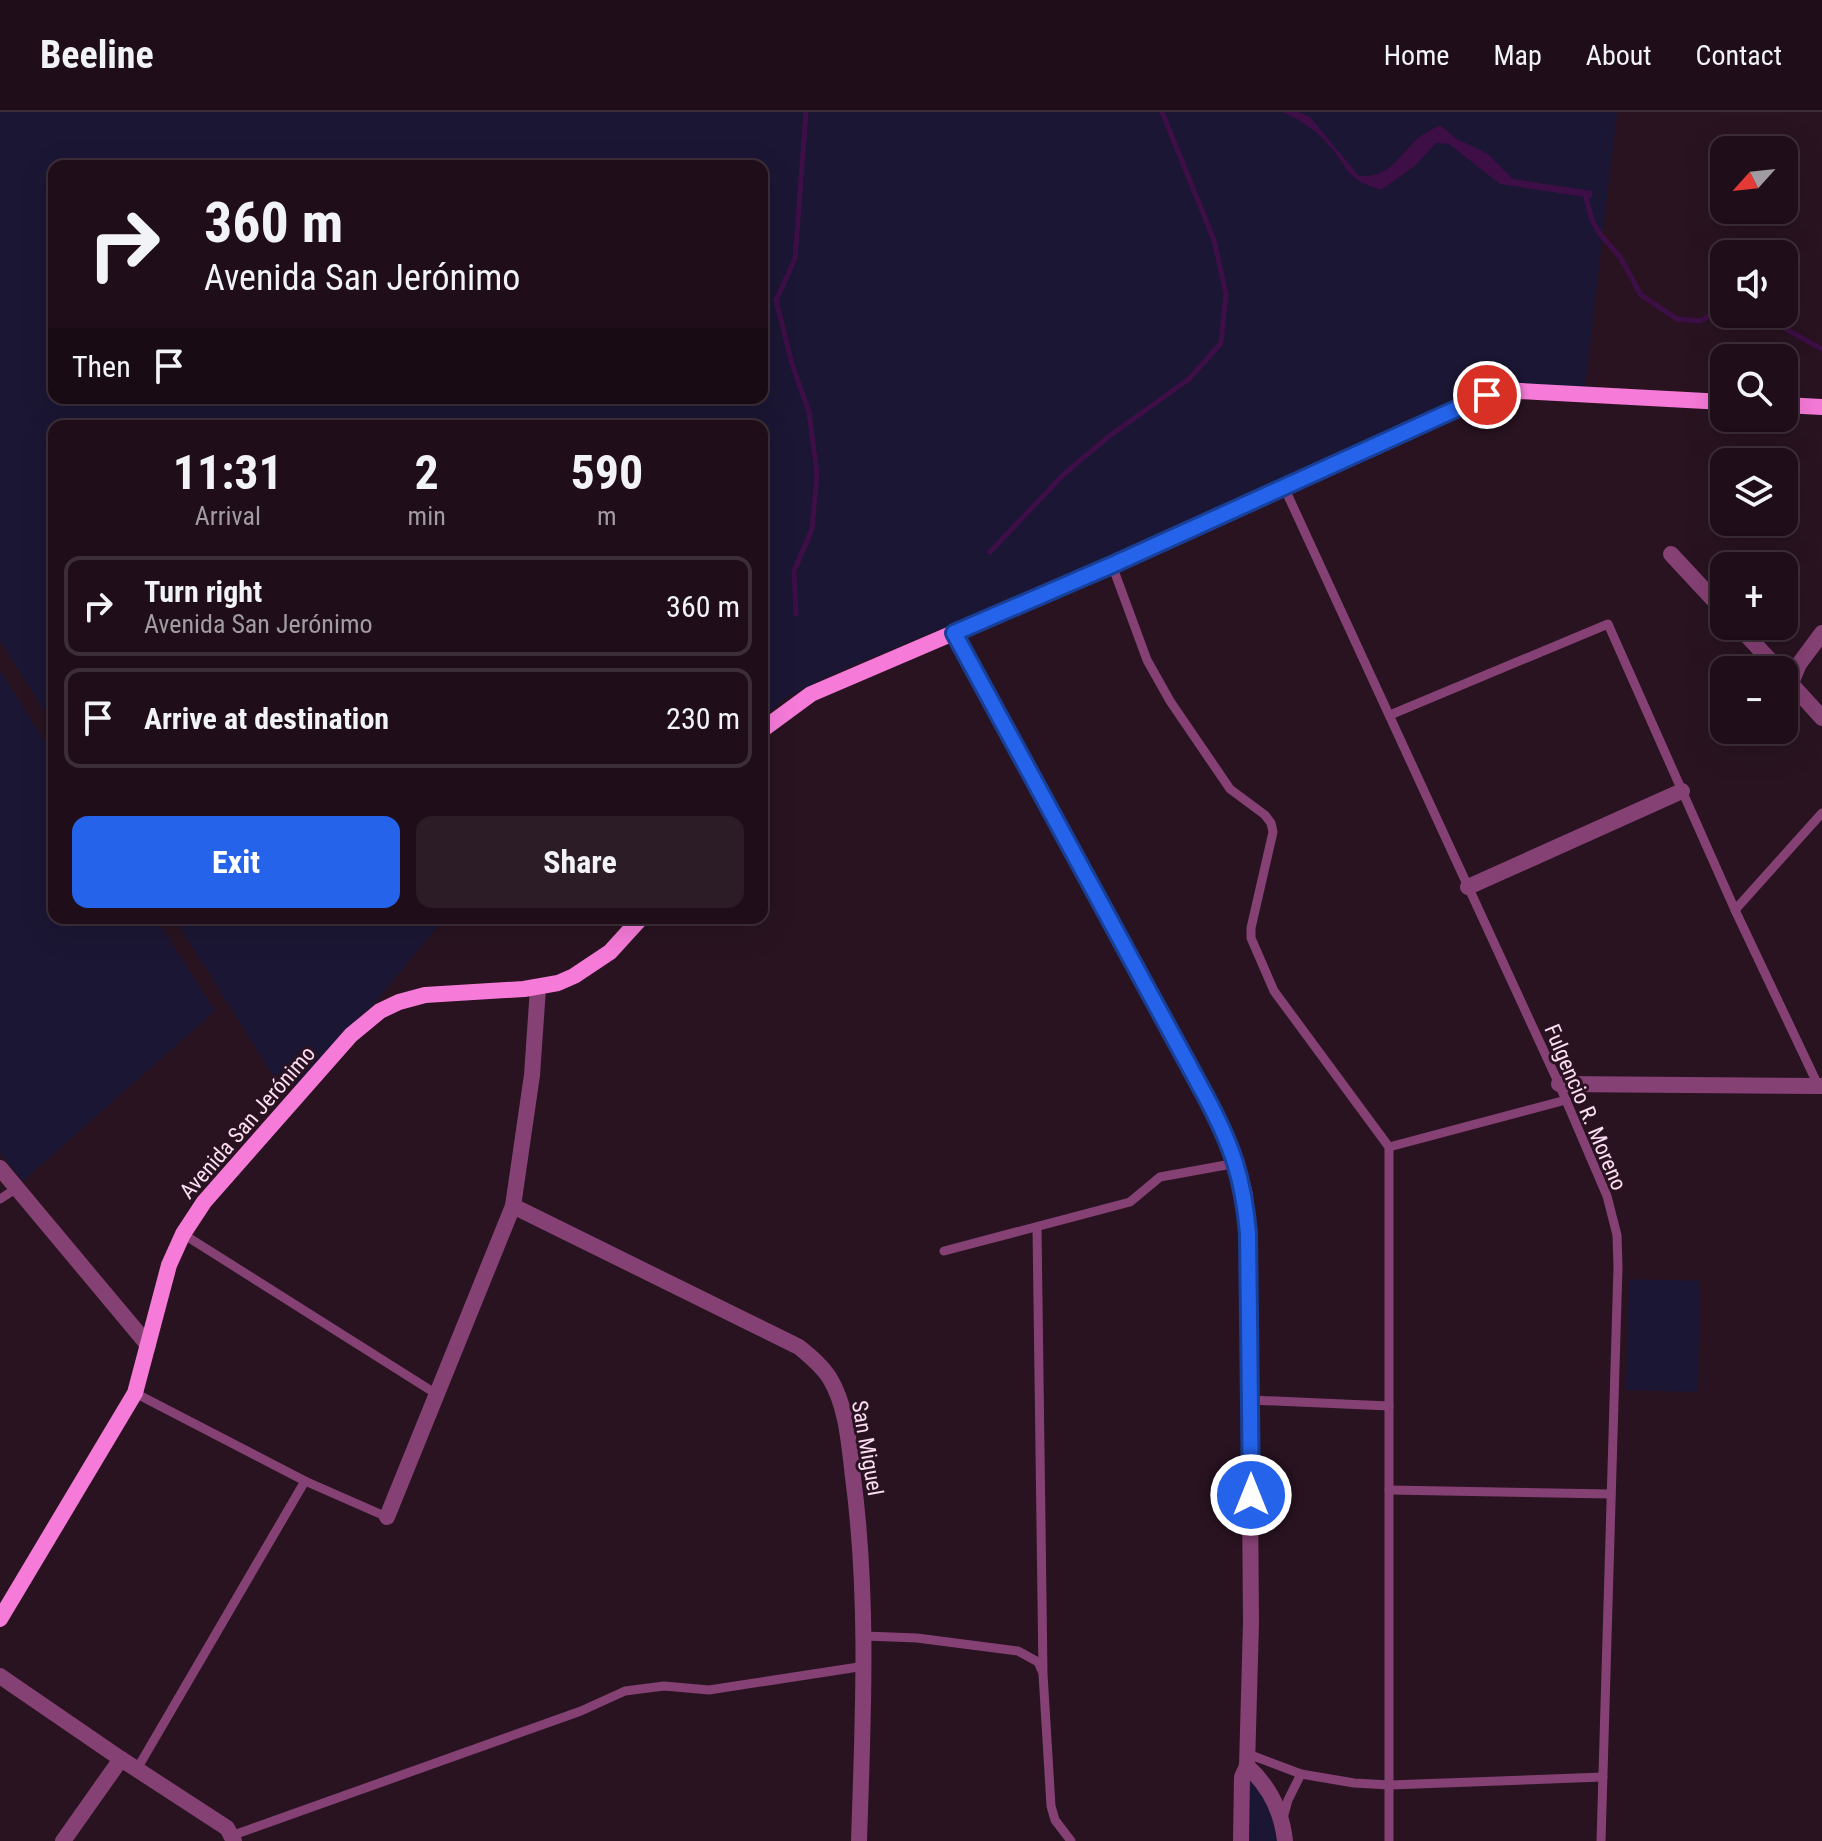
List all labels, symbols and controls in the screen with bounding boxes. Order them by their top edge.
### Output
text: Beeline [40,33,154,77]
text: Home [1384,39,1449,72]
text: Map [1493,39,1542,72]
text: About [1586,39,1652,72]
text: Contact [1696,39,1782,72]
north arrow [1710,136,1798,224]
map controls [1710,136,1798,744]
text: 360 m [204,190,343,256]
icon: right [72,192,176,296]
button: sound [1710,240,1798,328]
text: Avenida San Jerónimo [204,257,520,299]
icon: arrive [147,344,191,388]
button: search [1710,344,1798,432]
text: Then [72,349,131,384]
pin [1453,361,1521,429]
icon: arrive [1465,373,1509,417]
text: 11:31 [173,444,283,501]
text: 2 [415,444,439,501]
text: 590 [570,444,643,501]
button: layers [1710,448,1798,536]
text: Arrival [195,501,261,531]
text: min [408,501,446,531]
text: m [597,501,617,531]
button: + [1710,552,1798,640]
text: Turn right [144,574,262,609]
icon: right [76,584,120,628]
text: 360 m [666,589,740,624]
text: Avenida San Jerónimo [144,609,373,639]
button: − [1710,656,1798,744]
icon: arrive [76,696,120,740]
text: Arrive at destination [144,701,389,736]
text: 230 m [666,701,740,736]
button: Exit [72,816,400,908]
button: Share [416,816,744,908]
street label: Fulgencio R. Moreno [1539,1020,1632,1194]
street label: Avenida San Jerónimo [175,1041,320,1204]
street label: San Miguel [847,1399,888,1498]
position arrow [1209,1453,1293,1537]

